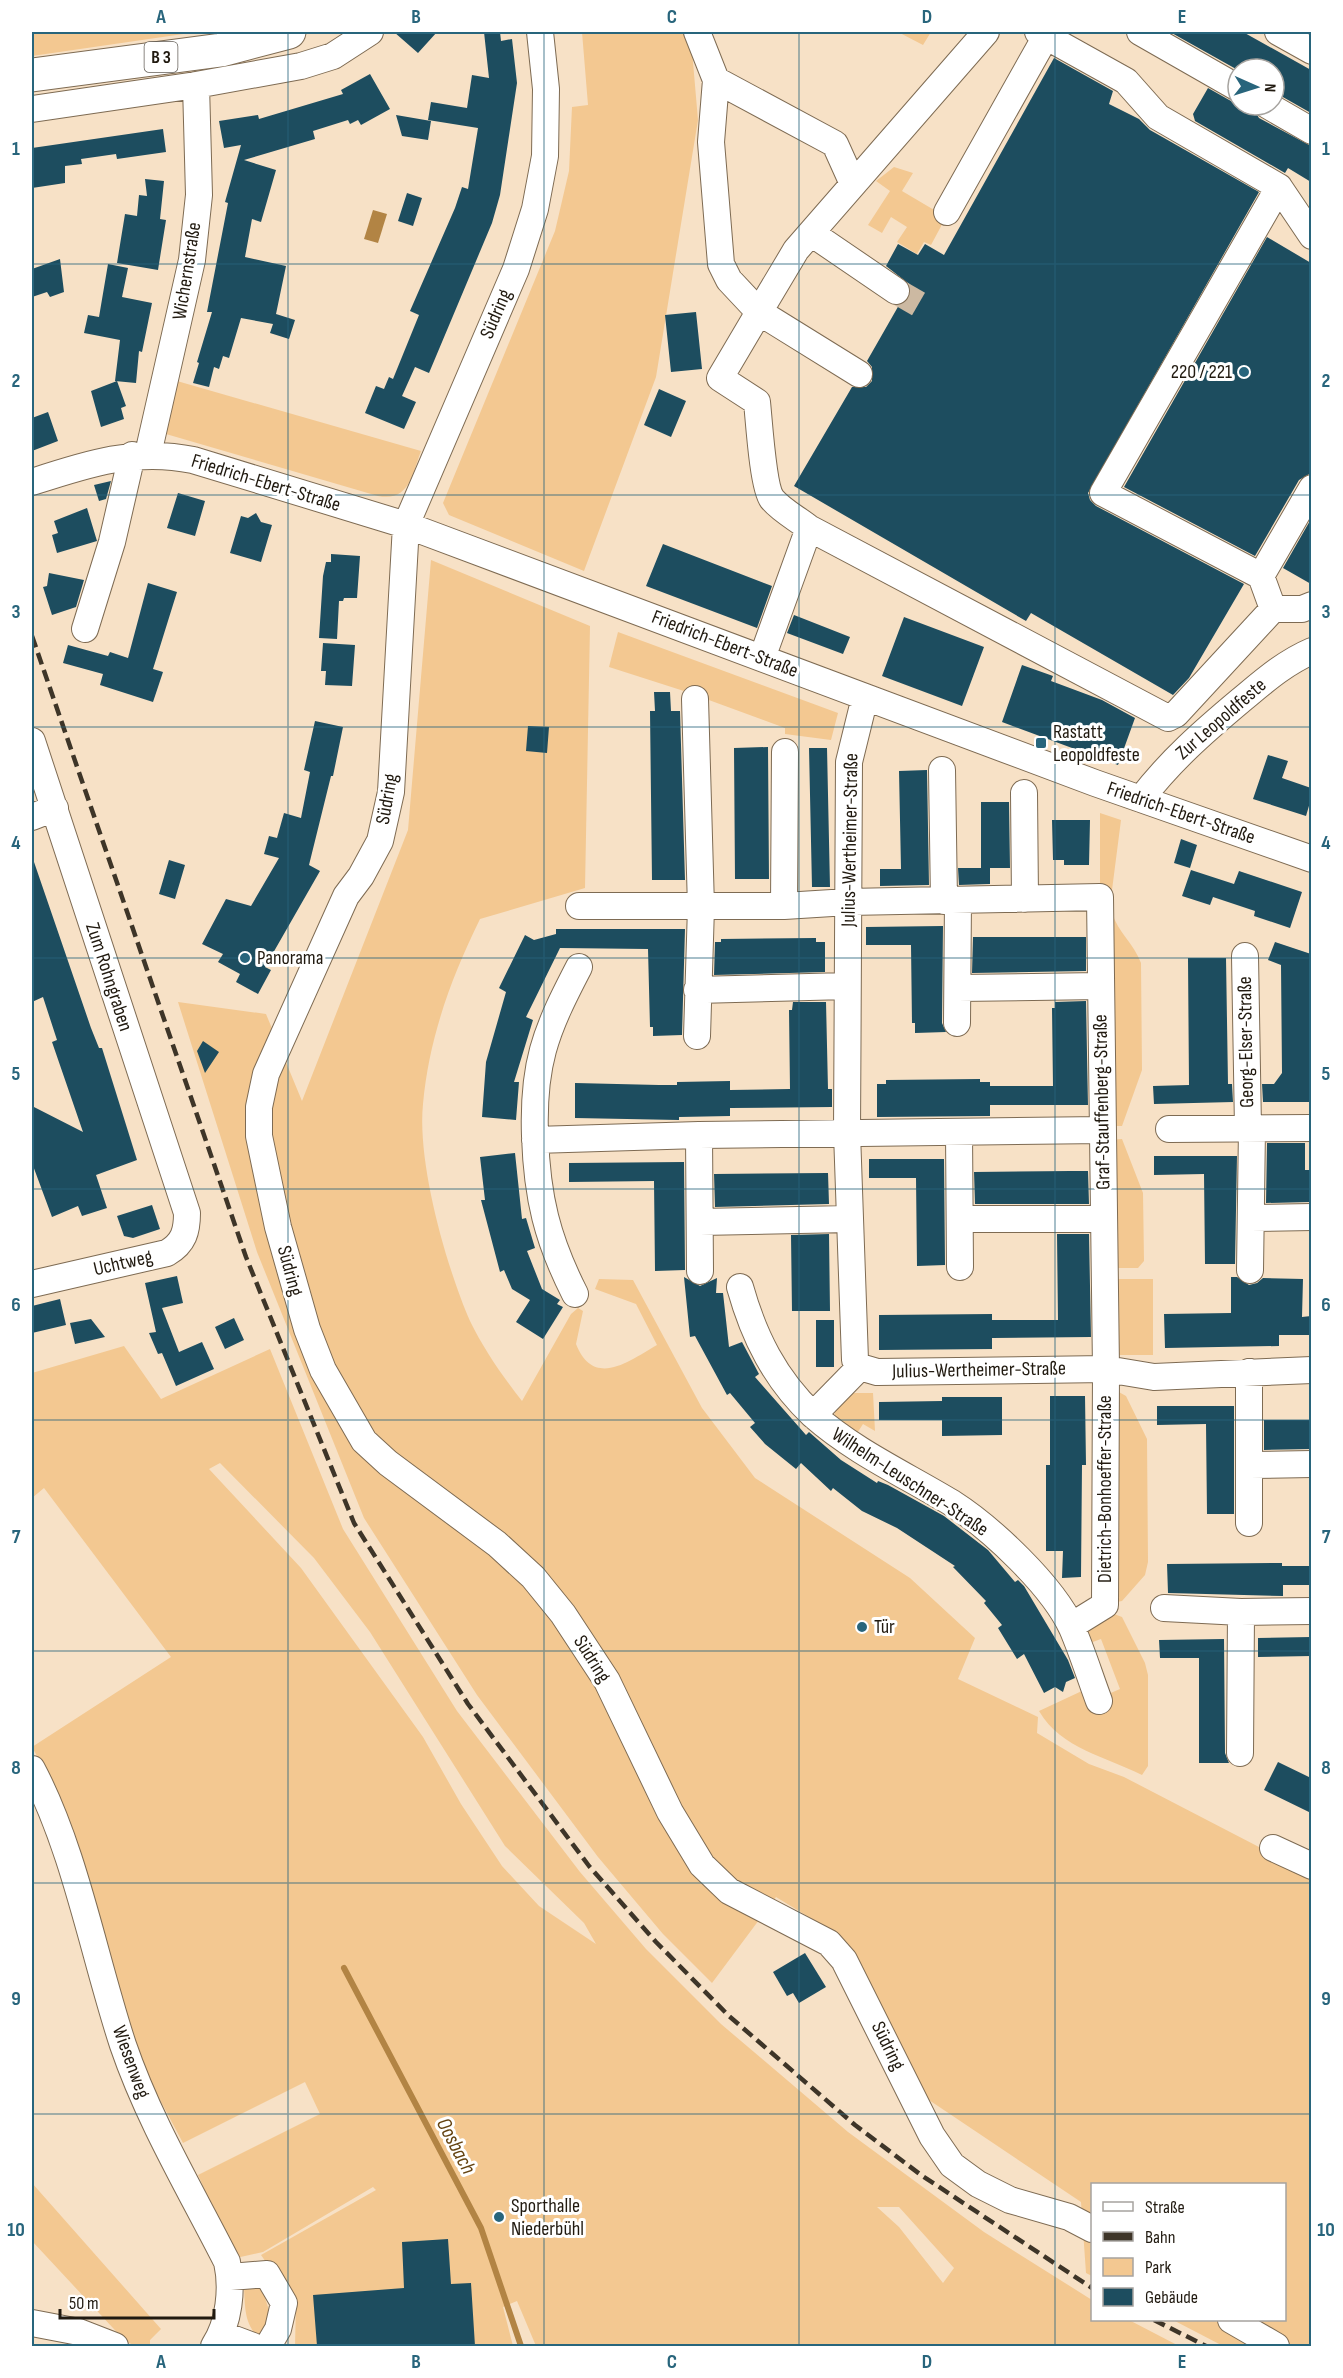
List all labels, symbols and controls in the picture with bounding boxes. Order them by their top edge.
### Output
text: A [155,5,166,29]
text: B [411,5,421,29]
text: C [667,5,677,29]
text: D [922,5,932,29]
text: E [1178,5,1186,29]
road number: B 3 [144,42,178,72]
north arrow [1226,57,1286,117]
text: N [1260,83,1279,92]
text: 1 [12,137,20,161]
text: 1 [1322,137,1330,161]
street label: Wichernstraße [167,220,207,322]
street label: Südring [475,286,517,342]
place label: 220 / 221 [1171,360,1232,384]
marker: 220 / 221 [1237,365,1251,379]
text: 2 [12,369,20,393]
text: 2 [1322,369,1330,393]
street label: Friedrich-Ebert-Straße [188,449,344,517]
text: 3 [12,600,21,624]
text: 3 [1322,600,1331,624]
street label: Friedrich-Ebert-Straße [648,605,802,683]
street label: Zur Leopoldfeste [1171,673,1271,765]
place label: Rastatt Leopoldfeste [1053,720,1140,767]
marker: Rastatt Leopoldfeste [1034,736,1048,750]
street label: Julius-Wertheimer-Straße [836,753,864,928]
street label: Südring [371,772,403,826]
street label: Friedrich-Ebert-Straße [1104,776,1258,850]
text: 4 [11,831,21,855]
text: 4 [1321,831,1331,855]
street label: Zum Rohngraben [80,920,138,1034]
place label: Panorama [257,946,323,970]
marker: Panorama [238,951,252,965]
street label: Georg-Elser-Straße [1233,976,1259,1108]
street label: Graf-Stauffenberg-Straße [1088,1014,1116,1190]
text: 5 [12,1062,21,1086]
text: 5 [1322,1062,1331,1086]
street label: Südring [272,1243,308,1299]
street label: Uchtweg [91,1245,155,1281]
text: 6 [11,1293,21,1317]
text: 6 [1321,1293,1331,1317]
street label: Julius-Wertheimer-Straße [891,1356,1066,1384]
street label: Dietrich-Bonhoeffer-Straße [1093,1395,1117,1583]
street label: Wilhelm-Leuschner-Straße [827,1422,993,1542]
text: 7 [12,1525,21,1549]
text: 7 [1322,1525,1331,1549]
place label: Tür [874,1615,895,1639]
marker: Tür [855,1620,869,1634]
street label: Südring [568,1631,616,1687]
text: 8 [11,1756,21,1780]
text: 8 [1321,1756,1331,1780]
text: 9 [11,1987,21,2011]
text: 9 [1321,1987,1331,2011]
street label: Südring [866,2018,910,2074]
street label: Wiesenweg [107,2022,155,2102]
water label: Oosbach [431,2114,481,2179]
legend [1091,2183,1286,2321]
place label: Sporthalle Niederbühl [511,2194,584,2241]
text: Straße [1145,2197,1185,2218]
marker: Sporthalle Niederbühl [492,2210,506,2224]
text: 10 [7,2218,25,2242]
text: 10 [1317,2218,1335,2242]
text: Bahn [1145,2227,1175,2248]
text: Park [1145,2257,1171,2278]
scale bar [60,2282,214,2320]
text: Gebäude [1145,2287,1198,2308]
text: 50 m [69,2293,99,2314]
text: A [155,2350,166,2374]
text: B [411,2350,421,2374]
text: C [667,2350,677,2374]
text: D [922,2350,932,2374]
text: E [1178,2350,1186,2374]

